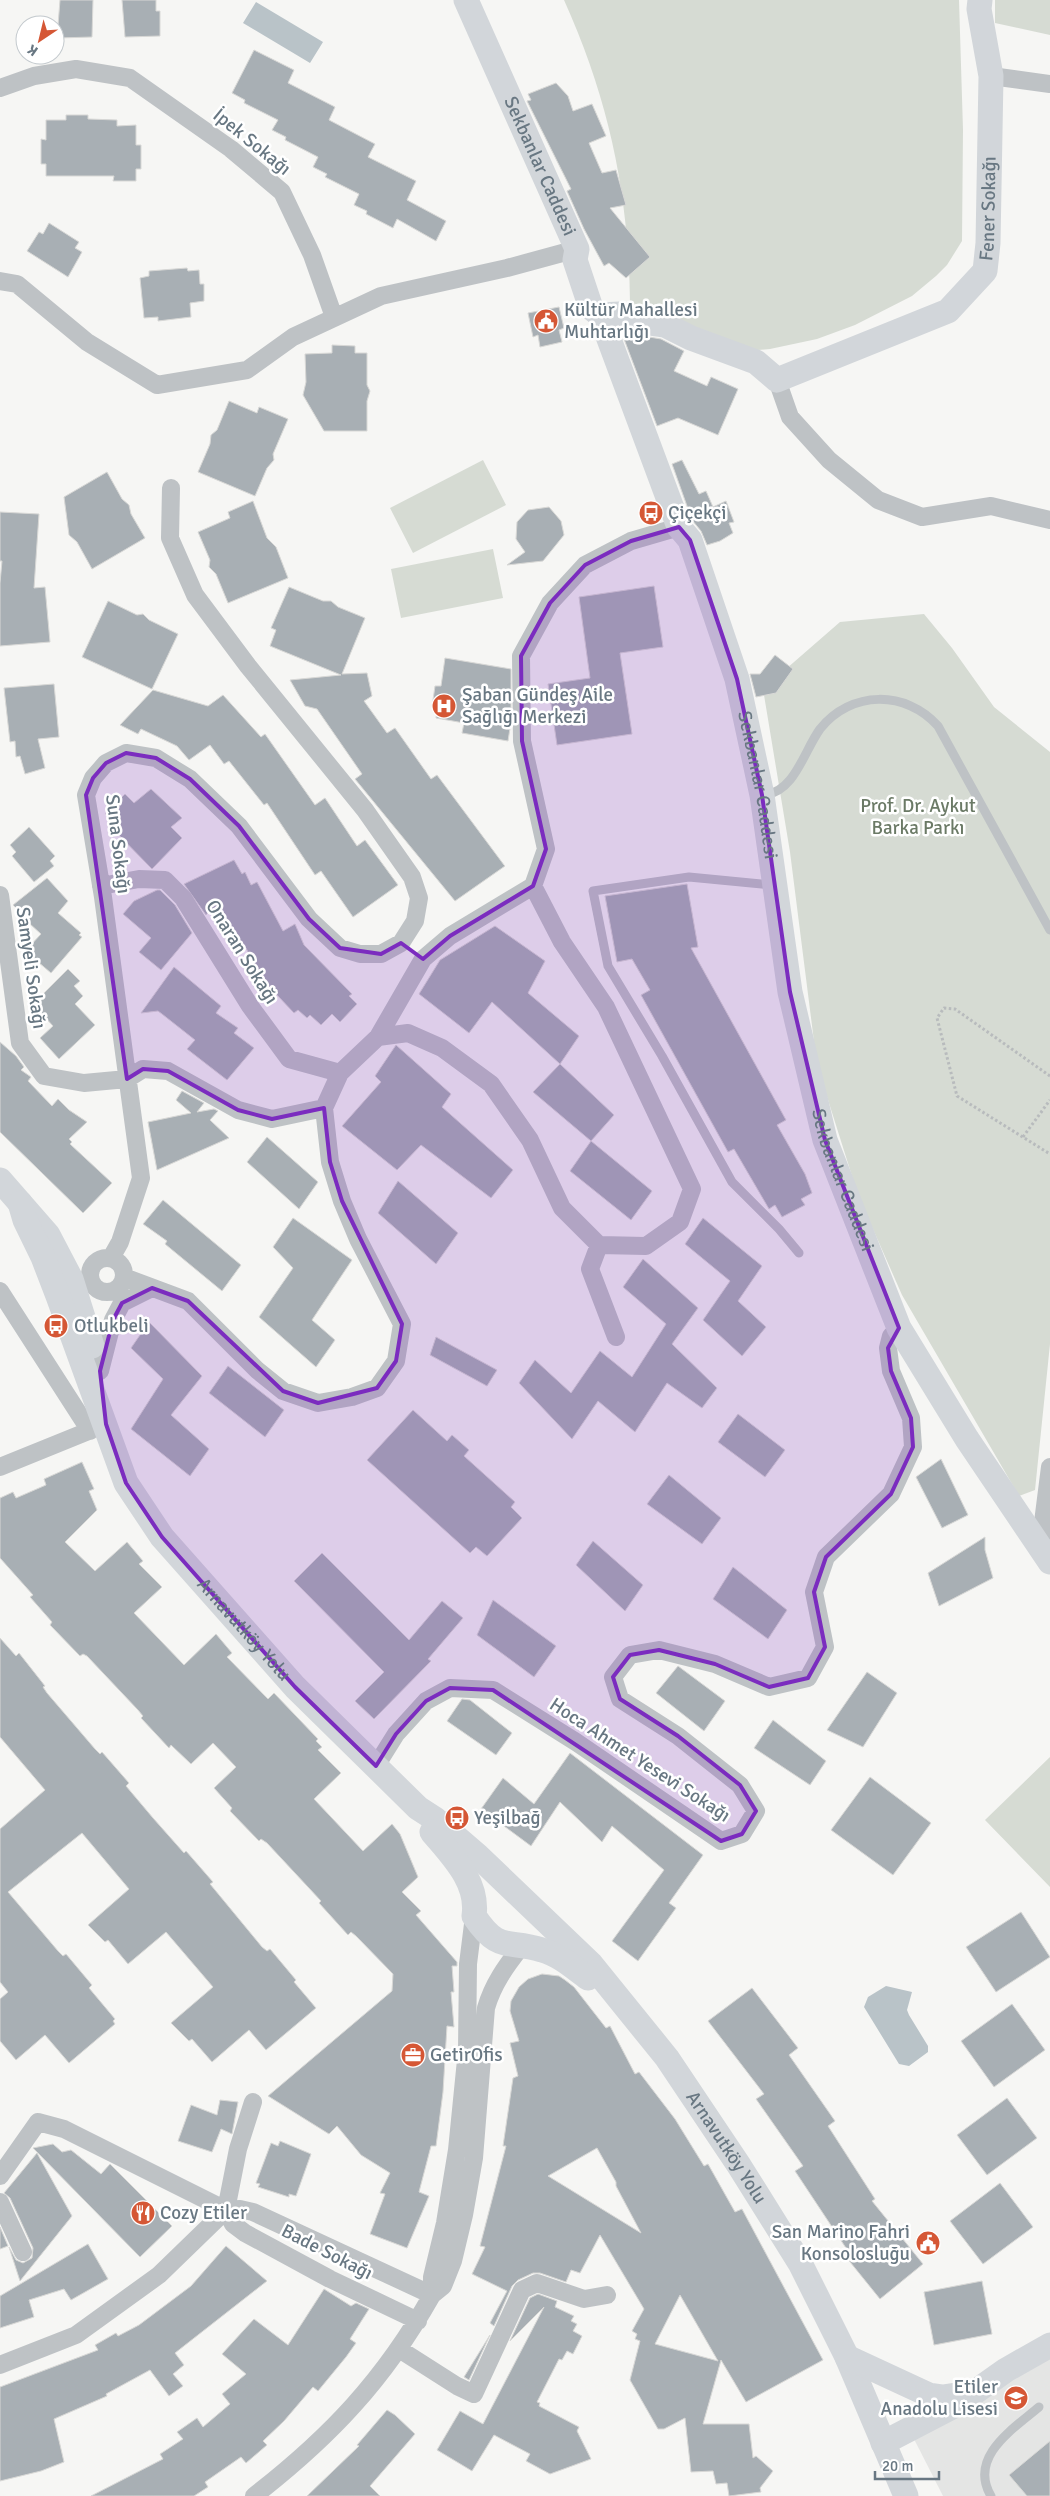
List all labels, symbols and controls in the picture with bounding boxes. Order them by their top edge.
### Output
north arrow [15,15,65,65]
text: K [24,41,41,60]
street label: Sekbanlar Caddesi [499,93,582,240]
street label: İpek Sokağı [208,103,296,181]
street label: Fener Sokağı [974,156,1002,262]
place label: Kültür Mahallesi Muhtarlığı [564,298,698,344]
public building icon: Kültür Mahallesi Muhtarlığı [533,308,559,334]
bus stop icon: Çiçekçi [638,500,664,526]
place label: Çiçekçi [668,501,726,525]
place label: Şaban Gündeş Aile Sağlığı Merkezi [462,683,613,729]
hospital icon: Şaban Gündeş Aile Sağlığı Merkezi [431,693,457,719]
street label: Sekbanlar Caddesi [732,709,783,861]
street label: Suna Sokağı [100,793,136,895]
park label: Prof. Dr. Aykut Barka Parkı [860,794,976,840]
street label: Onaran Sokağı [200,896,284,1008]
street label: Samyeli Sokağı [11,906,51,1030]
street label: Sekbanlar Caddesi [806,1106,880,1255]
bus stop icon: Otlukbeli [43,1313,69,1339]
place label: Otlukbeli [74,1314,149,1338]
street label: Arnavutköy Yolu [192,1573,296,1686]
street label: Hoca Ahmet Yesevi Sokağı [545,1692,735,1828]
bus stop icon: Yeşilbağ [444,1805,470,1831]
place label: Yeşilbağ [474,1806,541,1830]
office icon: GetirOfis [400,2042,426,2068]
place label: GetirOfis [430,2043,503,2067]
street label: Arnavutköy Yolu [681,2086,772,2208]
restaurant icon: Cozy Etiler [130,2200,156,2226]
place label: Cozy Etiler [160,2201,247,2225]
street label: Bade Sokağı [277,2219,377,2285]
place label: San Marino Fahri Konsolosluğu [772,2220,910,2266]
public building icon: San Marino Fahri Konsolosluğu [915,2230,941,2256]
place label: Etiler Anadolu Lisesi [881,2375,998,2421]
school or university icon: Etiler Anadolu Lisesi [1003,2385,1029,2411]
scale bar [875,2448,939,2480]
text: 20 m [882,2457,913,2475]

